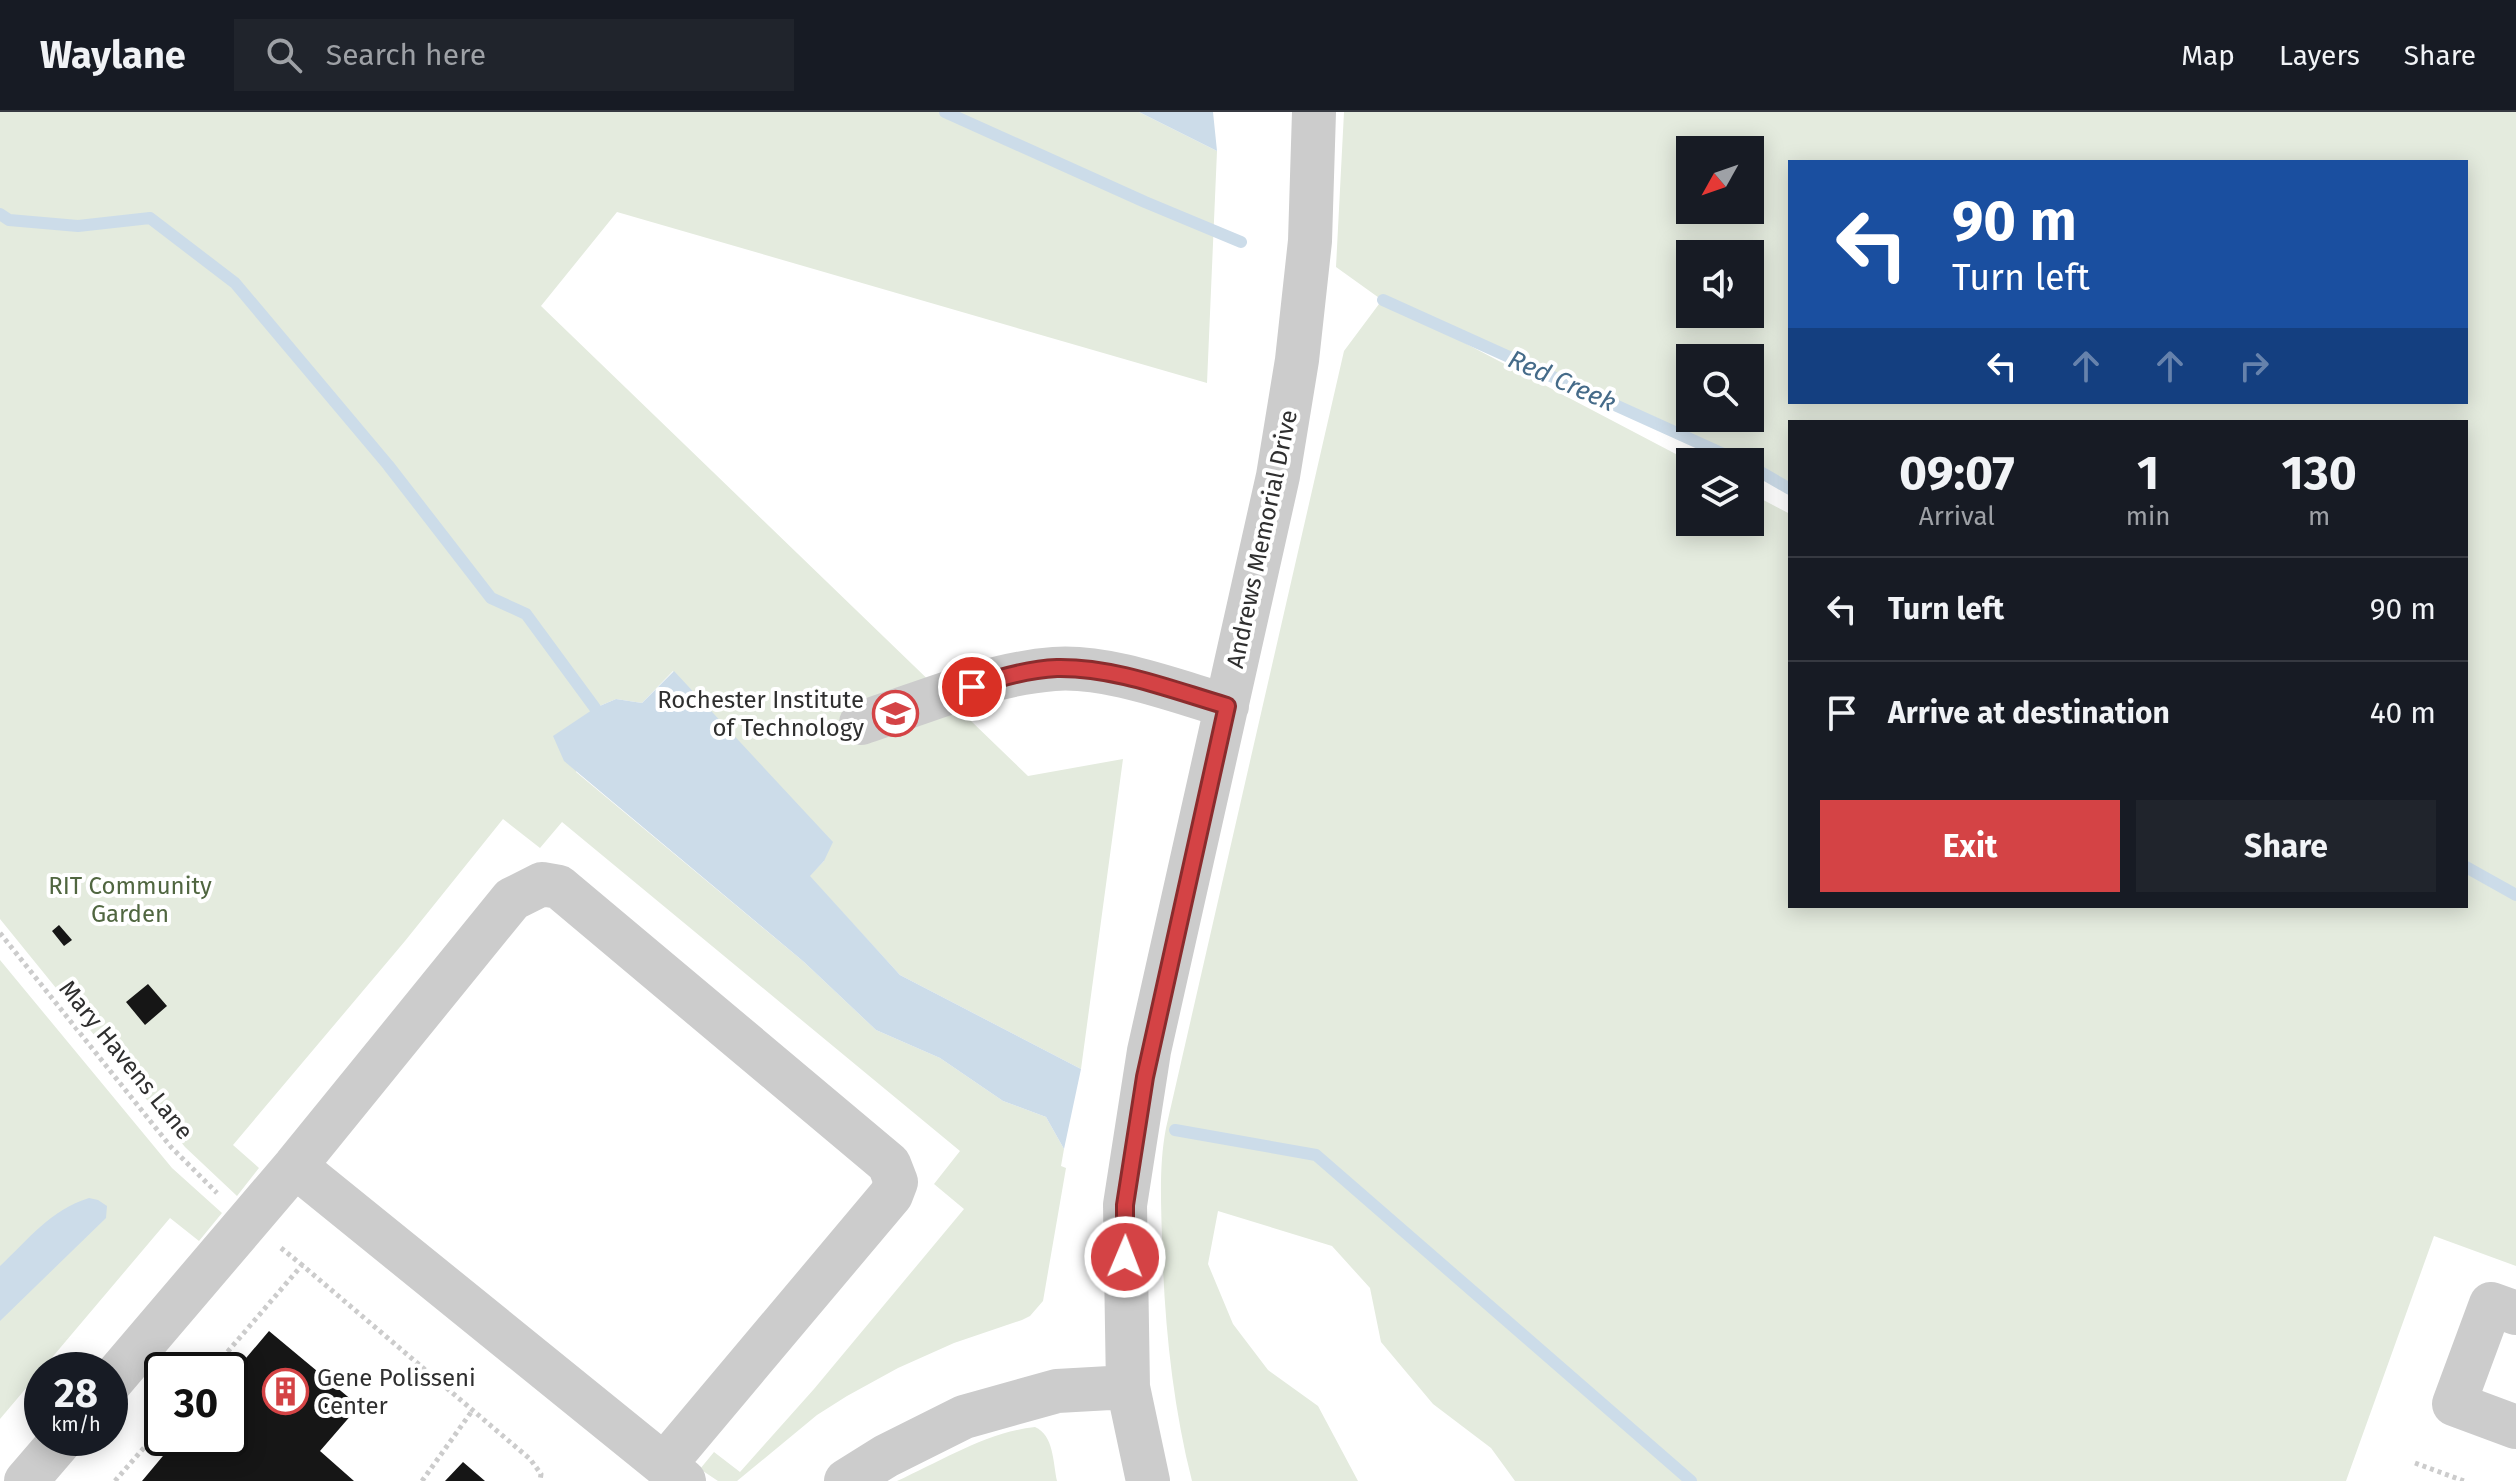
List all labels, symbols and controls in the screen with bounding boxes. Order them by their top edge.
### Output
search box [234,19,794,91]
text: Waylane [40,32,186,78]
icon: search [262,33,306,77]
text: Search here [326,37,486,73]
text: Map [2181,39,2235,72]
text: Layers [2279,39,2360,72]
text: Share [2404,39,2476,72]
north arrow [1676,136,1764,224]
map controls [1676,136,1764,536]
text: 90 m [1952,188,2077,255]
icon: left [1820,192,1924,296]
button: sound [1676,240,1764,328]
text: Turn left [1952,256,2090,300]
water label: Red Creek [1503,344,1621,418]
button: search [1676,344,1764,432]
icon: left [1980,344,2024,388]
icon: ahead [2064,344,2108,388]
icon: ahead [2148,344,2192,388]
icon: right [2232,344,2276,388]
street label: Andrews Memorial Drive [1221,407,1303,671]
text: 09:07 [1899,444,2015,502]
text: 1 [2137,444,2159,502]
text: 130 [2282,444,2357,502]
button: layers [1676,448,1764,536]
text: Arrival [1919,501,1995,532]
text: min [2126,501,2171,532]
text: m [2308,501,2330,532]
icon: left [1820,587,1864,631]
text: Turn left [1888,591,2004,627]
text: 90 m [2370,591,2436,627]
pin [938,653,1006,721]
icon: arrive [950,665,994,709]
place label: Rochester Institute of Technology [657,686,864,742]
school or university icon: Rochester Institute of Technology [871,690,919,738]
icon: arrive [1820,691,1864,735]
text: Arrive at destination [1888,695,2170,731]
text: 40 m [2370,695,2436,731]
button: Exit [1820,800,2120,892]
button: Share [2136,800,2436,892]
park label: RIT Community Garden [48,872,212,928]
street label: Mary Havens Lane [53,975,199,1145]
position arrow [1083,1215,1167,1299]
speed limit sign: 30 [144,1352,248,1456]
place label: Gene Polisseni Center [317,1364,476,1420]
building icon: Gene Polisseni Center [262,1368,310,1416]
text: 28 [54,1370,98,1418]
text: km/h [51,1412,101,1436]

